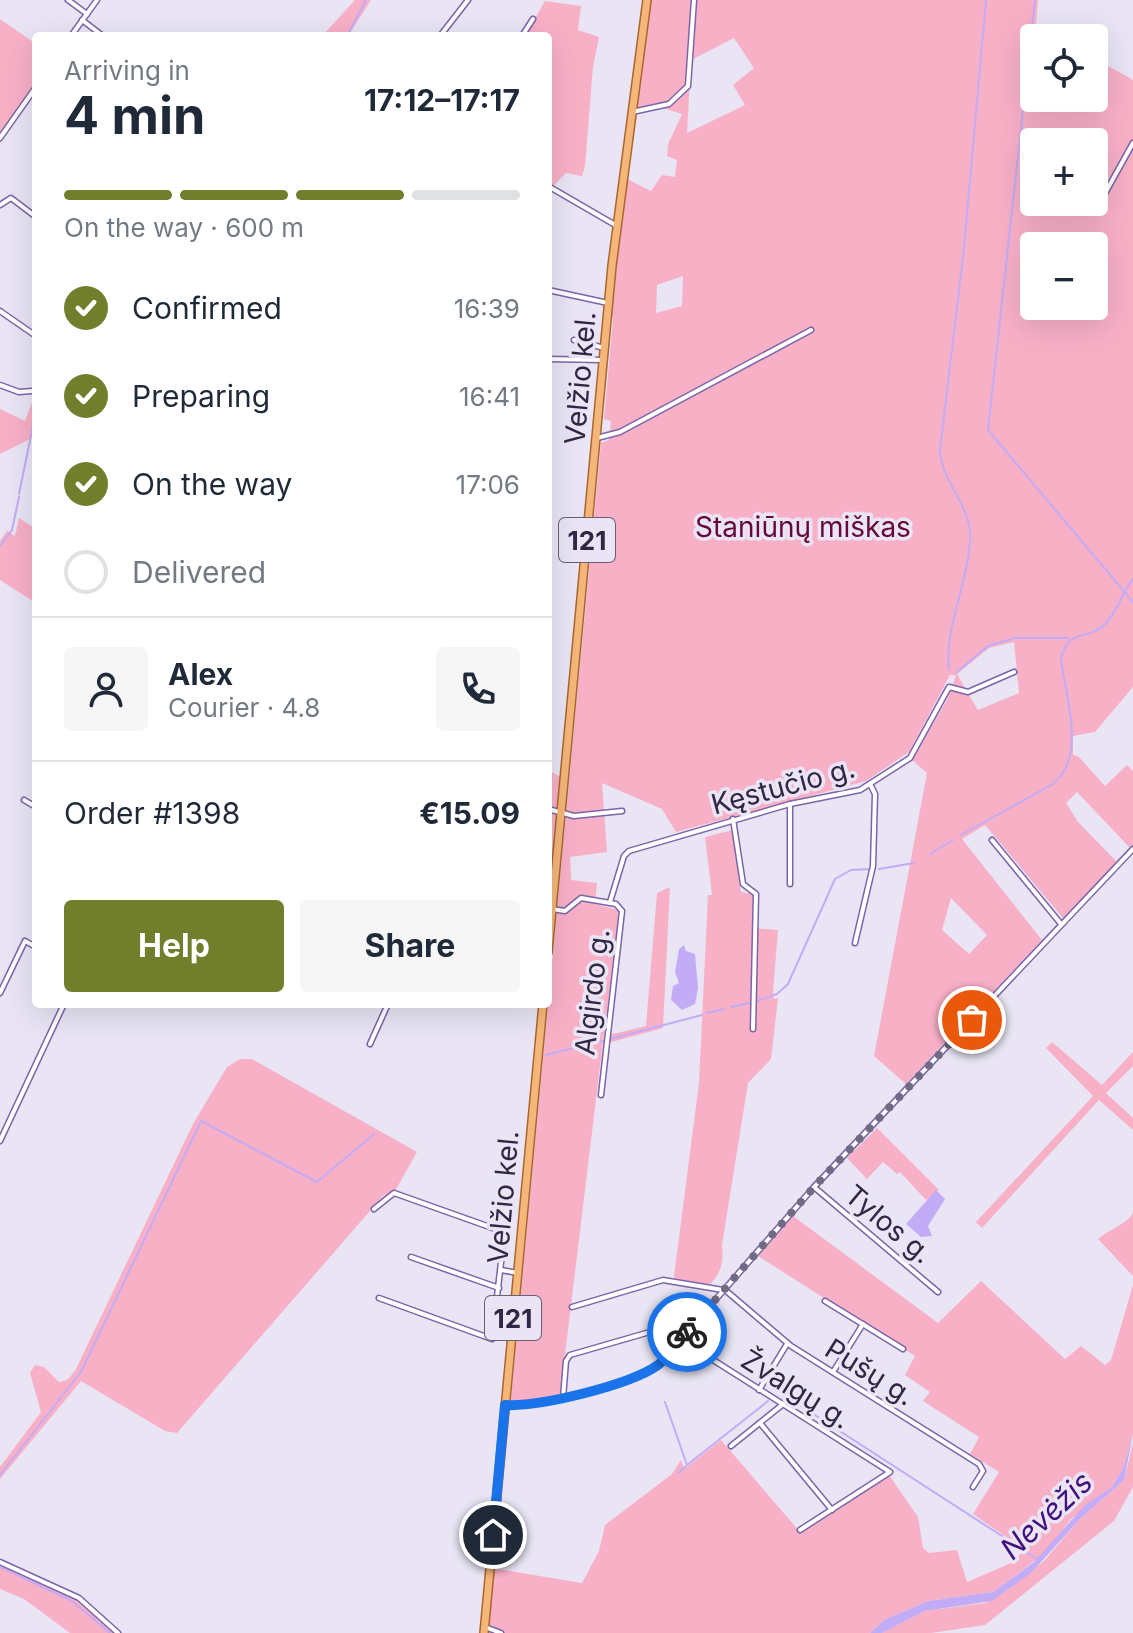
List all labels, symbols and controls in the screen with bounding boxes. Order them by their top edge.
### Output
map controls [1020,24,1108,320]
button: locate [1020,24,1108,112]
text: Arriving in [64,55,190,86]
text: 17:12–17:17 [364,82,520,118]
text: 4 min [64,84,205,147]
button: + [1020,128,1108,216]
text: On the way · 600 m [64,212,304,243]
button: − [1020,232,1108,320]
icon: check [64,286,108,330]
text: Confirmed [132,290,282,326]
text: 16:39 [454,293,520,324]
street label: Velžio kel. [557,310,603,446]
icon: check [64,374,108,418]
text: Preparing [132,378,270,414]
text: 16:41 [459,381,520,412]
icon: check [64,462,108,506]
text: On the way [132,466,292,502]
text: 17:06 [456,469,520,500]
park label: Staniūnų miškas [695,510,911,544]
road number: 121 [559,518,615,562]
text: Delivered [132,554,266,590]
button: person [64,647,148,731]
button: phone [436,647,520,731]
text: Alex [168,656,233,692]
text: Courier · 4.8 [168,692,320,723]
street label: Kęstučio g. [707,751,859,821]
text: Order #1398 [64,795,240,831]
text: €15.09 [419,795,520,831]
button: Help [64,900,284,992]
button: Share [300,900,520,992]
street label: Algirdo g. [567,927,617,1057]
pin [938,986,1006,1054]
icon: bag [950,998,994,1042]
street label: Velžio kel. [480,1129,526,1265]
street label: Tylos g. [838,1178,940,1270]
courier [647,1292,727,1372]
road number: 121 [485,1296,541,1340]
icon: bike [665,1310,709,1354]
street label: Pušų g. [819,1331,921,1413]
street label: Žvalgų g. [735,1342,857,1436]
water label: Nevėžis [993,1464,1099,1566]
pin [459,1501,527,1569]
icon: home [471,1513,515,1557]

